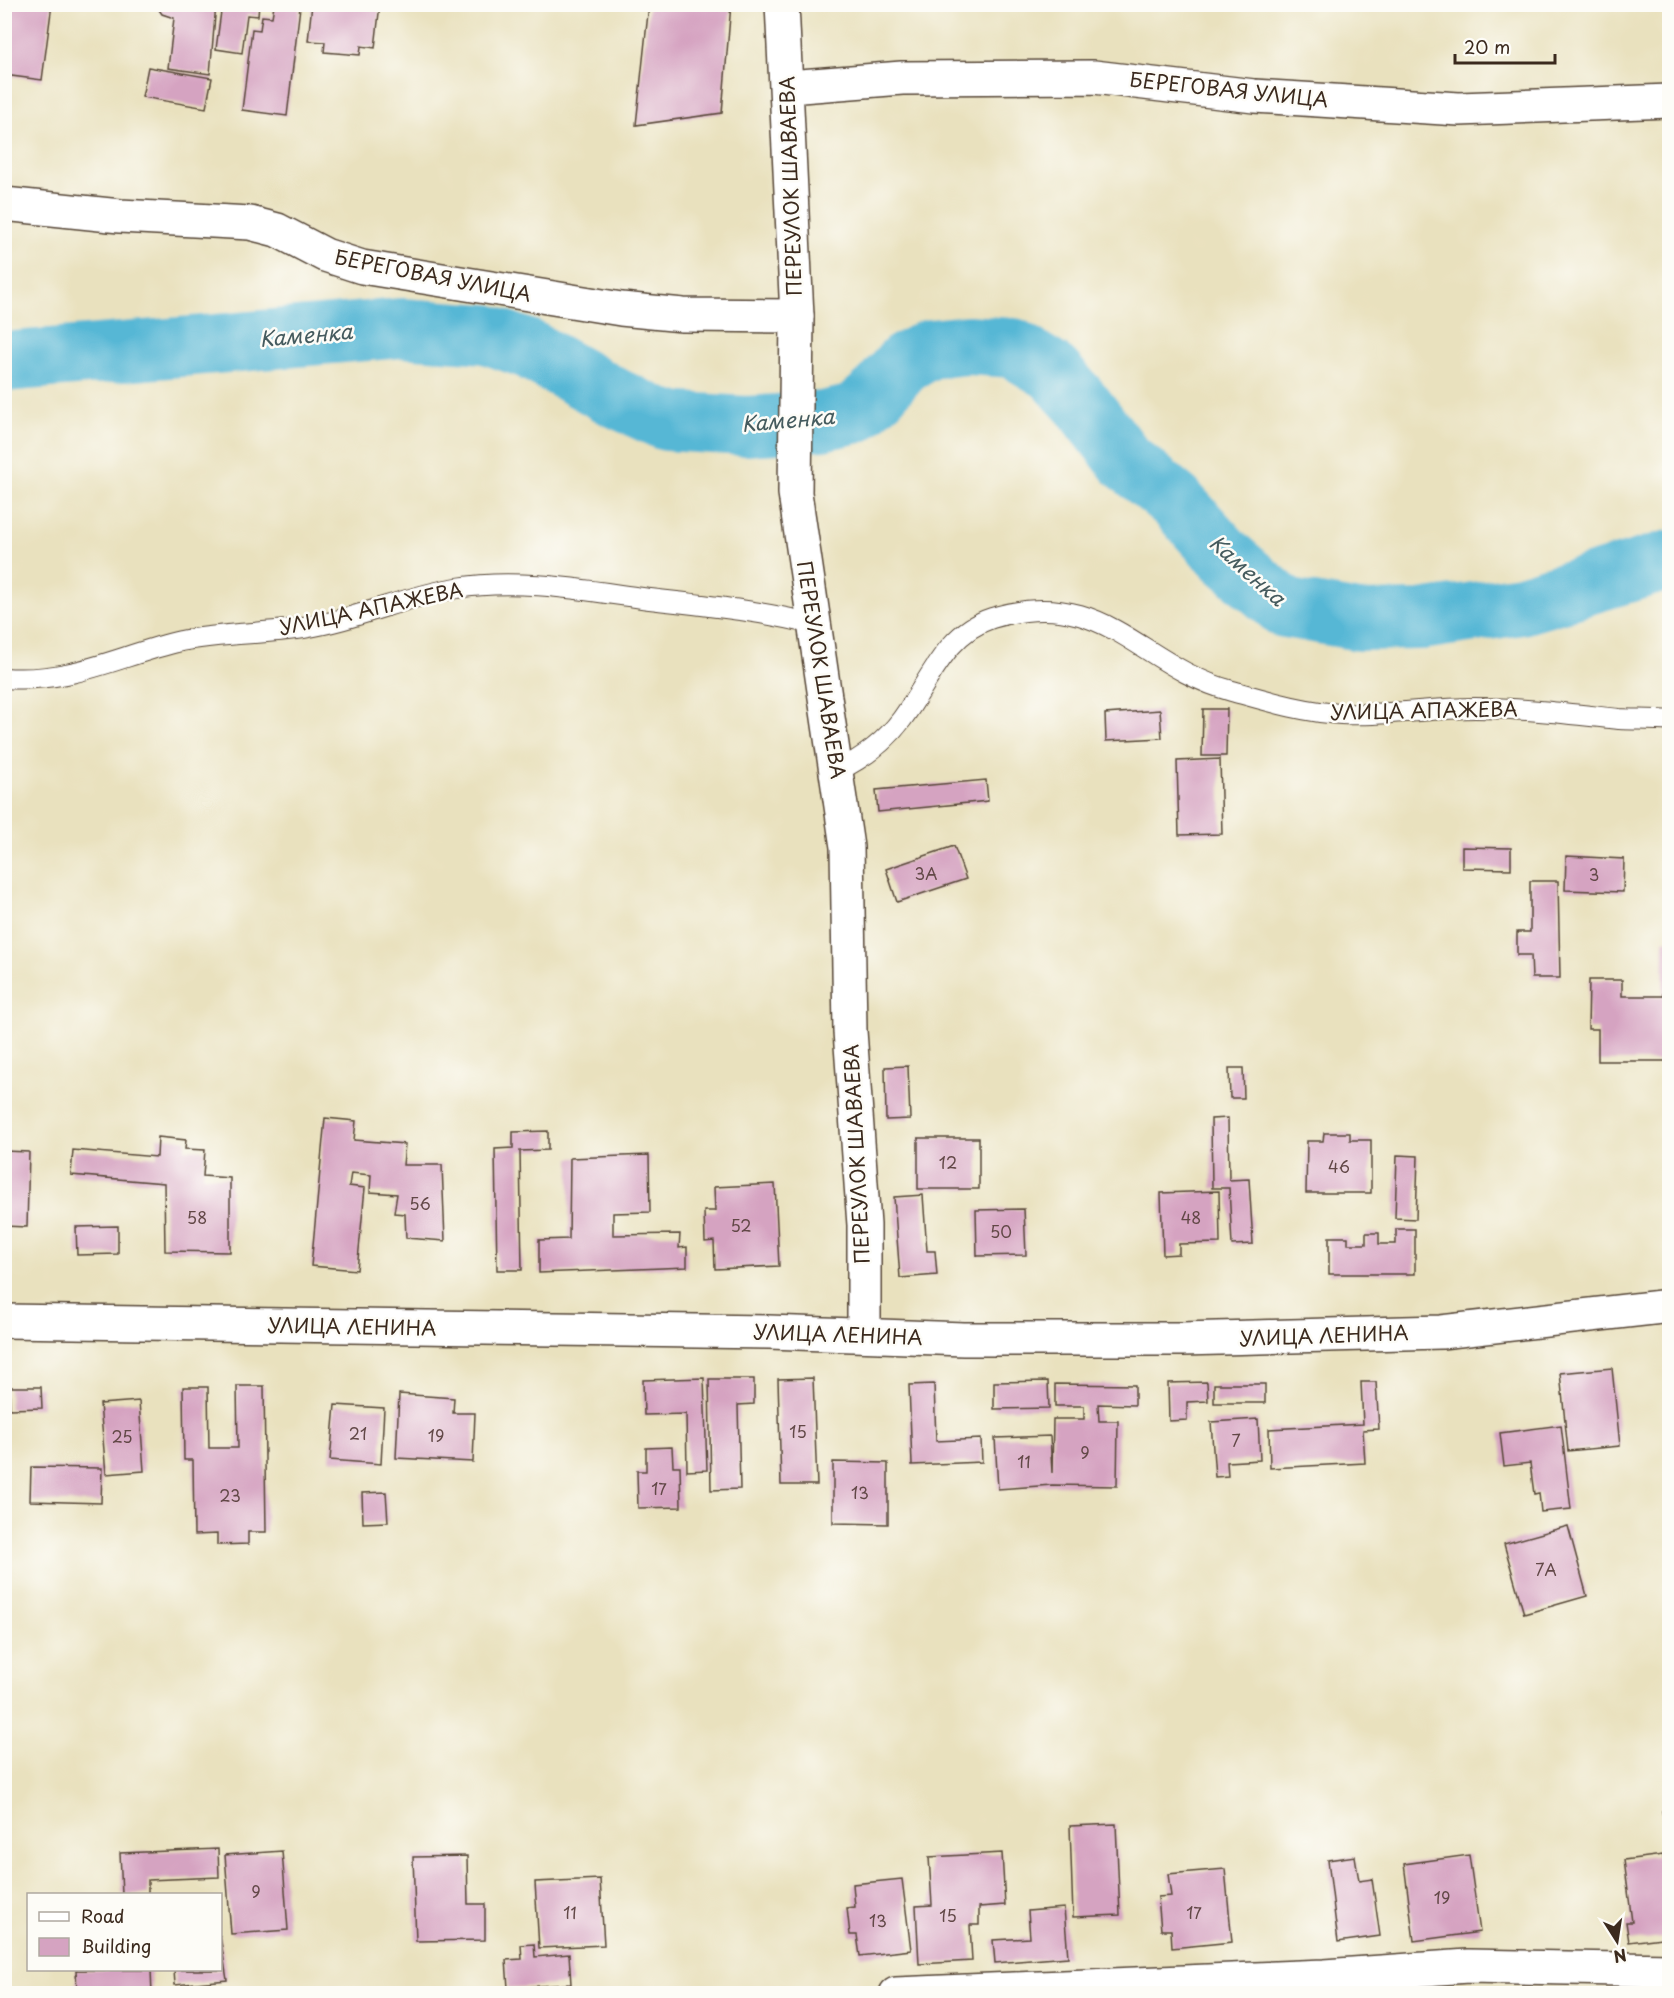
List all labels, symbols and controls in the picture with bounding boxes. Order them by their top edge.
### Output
scale bar [1455,27,1556,65]
text: 20 m [1464,33,1510,60]
street label: БЕРЕГОВАЯ УЛИЦА [1128,64,1330,114]
street label: ПЕРЕУЛОК ШАВАЕВА [771,75,809,297]
street label: БЕРЕГОВАЯ УЛИЦА [332,241,534,309]
water label: Каменка [258,314,354,354]
water label: Каменка [740,399,836,439]
water label: Каменка [1203,527,1294,613]
street label: ПЕРЕУЛОК ШАВАЕВА [790,559,854,781]
street label: УЛИЦА АПАЖЕВА [276,574,465,642]
street label: УЛИЦА АПАЖЕВА [1330,693,1518,727]
house number: 3А [915,861,937,885]
house number: 3 [1589,862,1599,886]
street label: ПЕРЕУЛОК ШАВАЕВА [835,1043,877,1265]
house number: 12 [939,1150,957,1174]
house number: 46 [1328,1154,1350,1178]
house number: 56 [409,1191,431,1215]
house number: 58 [187,1205,207,1229]
house number: 48 [1181,1205,1201,1229]
house number: 52 [730,1213,752,1237]
house number: 50 [990,1219,1012,1243]
street label: УЛИЦА ЛЕНИНА [267,1310,437,1342]
street label: УЛИЦА ЛЕНИНА [753,1316,923,1352]
street label: УЛИЦА ЛЕНИНА [1239,1317,1409,1353]
house number: 15 [789,1419,807,1443]
house number: 21 [349,1421,367,1445]
house number: 19 [428,1423,444,1447]
house number: 25 [111,1424,133,1448]
house number: 7 [1231,1428,1241,1452]
house number: 9 [1080,1440,1090,1464]
house number: 11 [1017,1449,1031,1473]
house number: 17 [651,1476,667,1500]
house number: 13 [851,1480,869,1504]
house number: 23 [219,1483,241,1507]
house number: 7А [1535,1557,1557,1581]
house number: 9 [251,1879,261,1903]
house number: 19 [1434,1885,1450,1909]
legend [27,1893,222,1971]
house number: 11 [563,1900,577,1924]
house number: 17 [1186,1900,1202,1924]
text: Road [81,1902,125,1929]
house number: 15 [939,1903,957,1927]
house number: 13 [869,1908,887,1932]
north arrow [1587,1911,1647,1971]
text: Building [81,1932,151,1959]
text: N [1612,1944,1629,1970]

